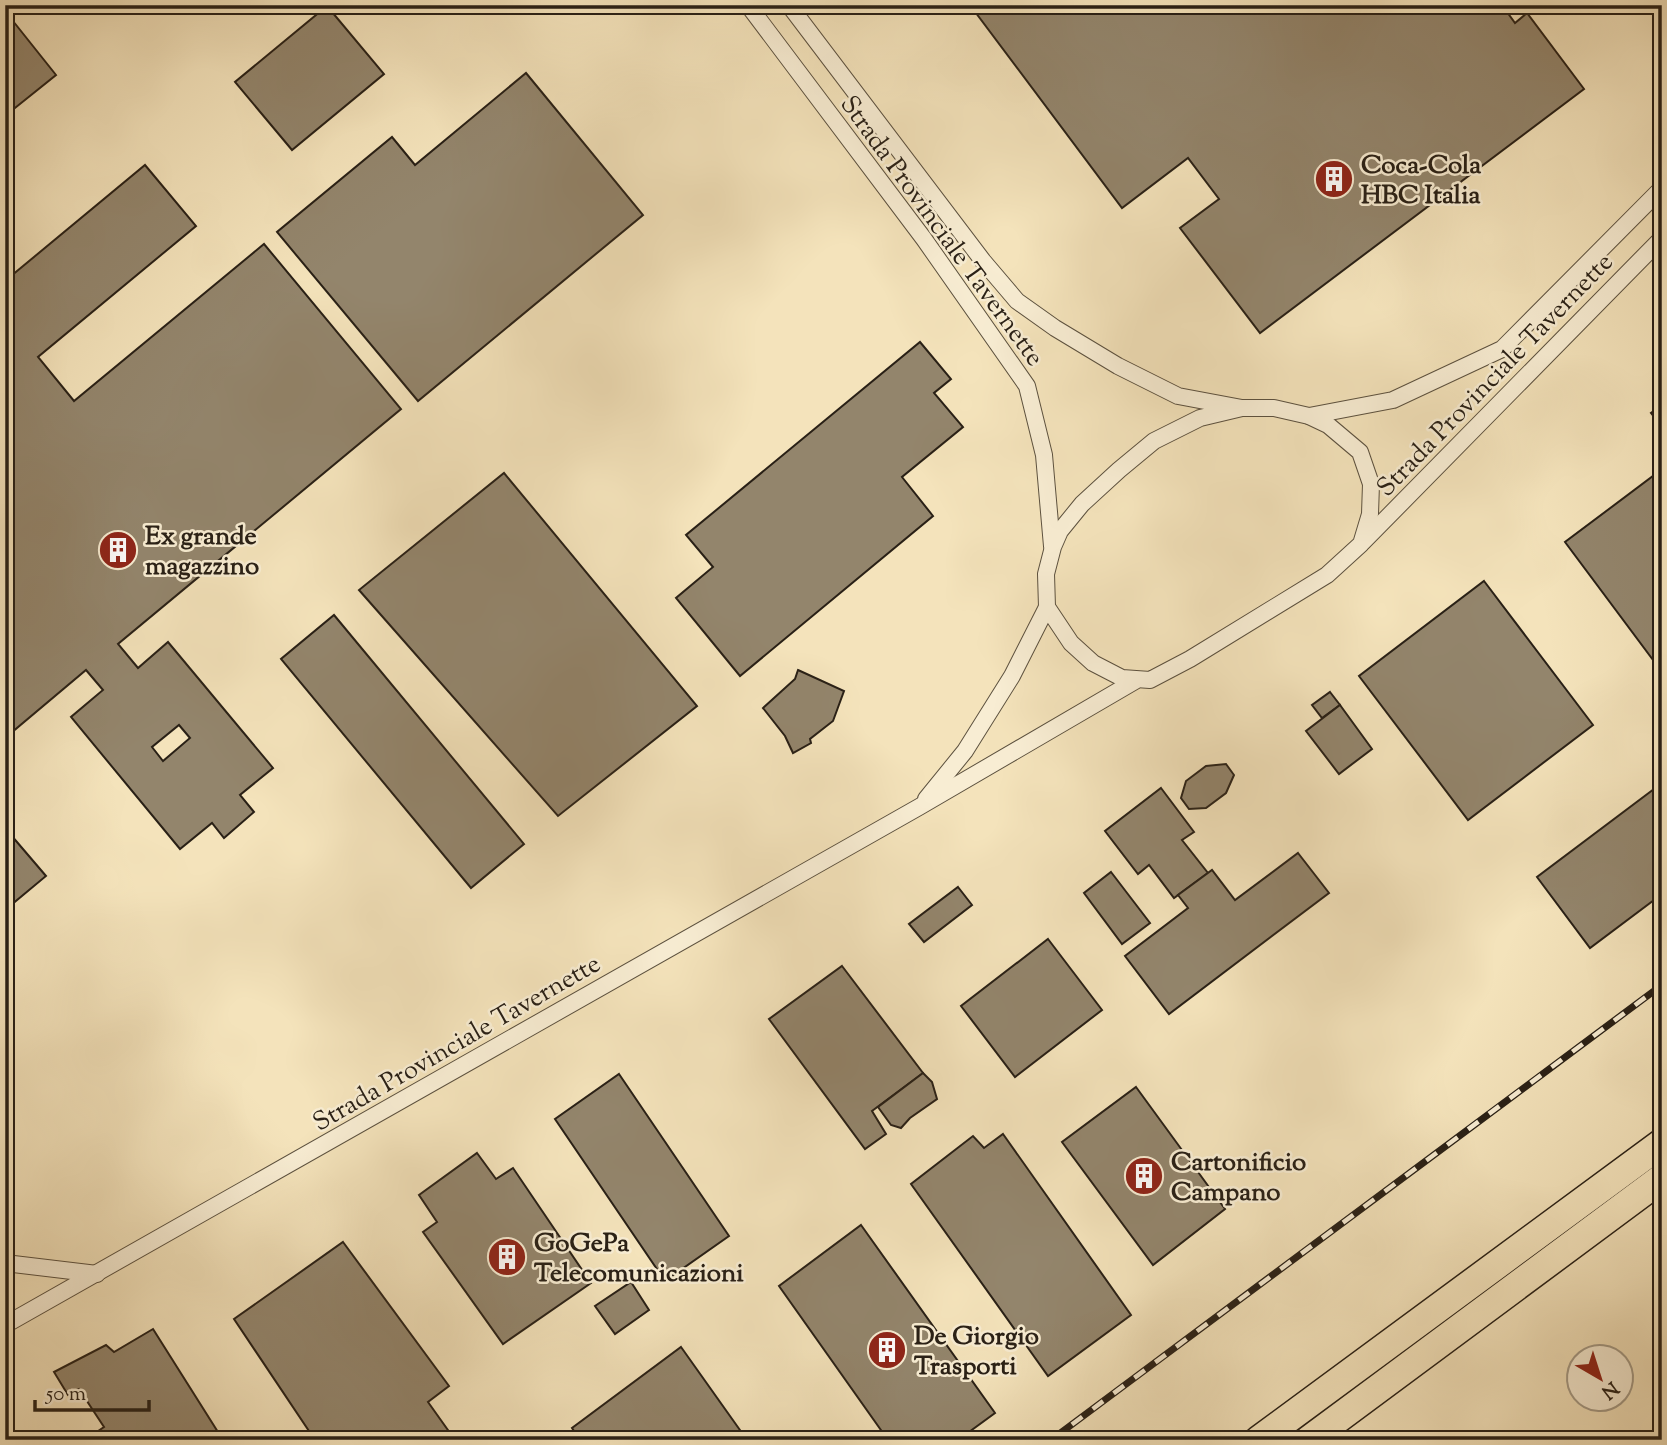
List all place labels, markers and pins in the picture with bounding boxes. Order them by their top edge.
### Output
place label: Coca-Cola HBC Italia [1361,148,1481,215]
building icon: Coca-Cola HBC Italia [1313,158,1355,200]
place label: Ex grande magazzino [145,519,259,586]
building icon: Ex grande magazzino [97,529,139,571]
place label: Cartonificio Campano [1171,1145,1306,1212]
building icon: Cartonificio Campano [1123,1155,1165,1197]
place label: GoGePa Telecomunicazioni [534,1226,744,1293]
building icon: GoGePa Telecomunicazioni [486,1236,528,1278]
place label: De Giorgio Trasporti [914,1319,1039,1386]
building icon: De Giorgio Trasporti [866,1329,908,1371]

